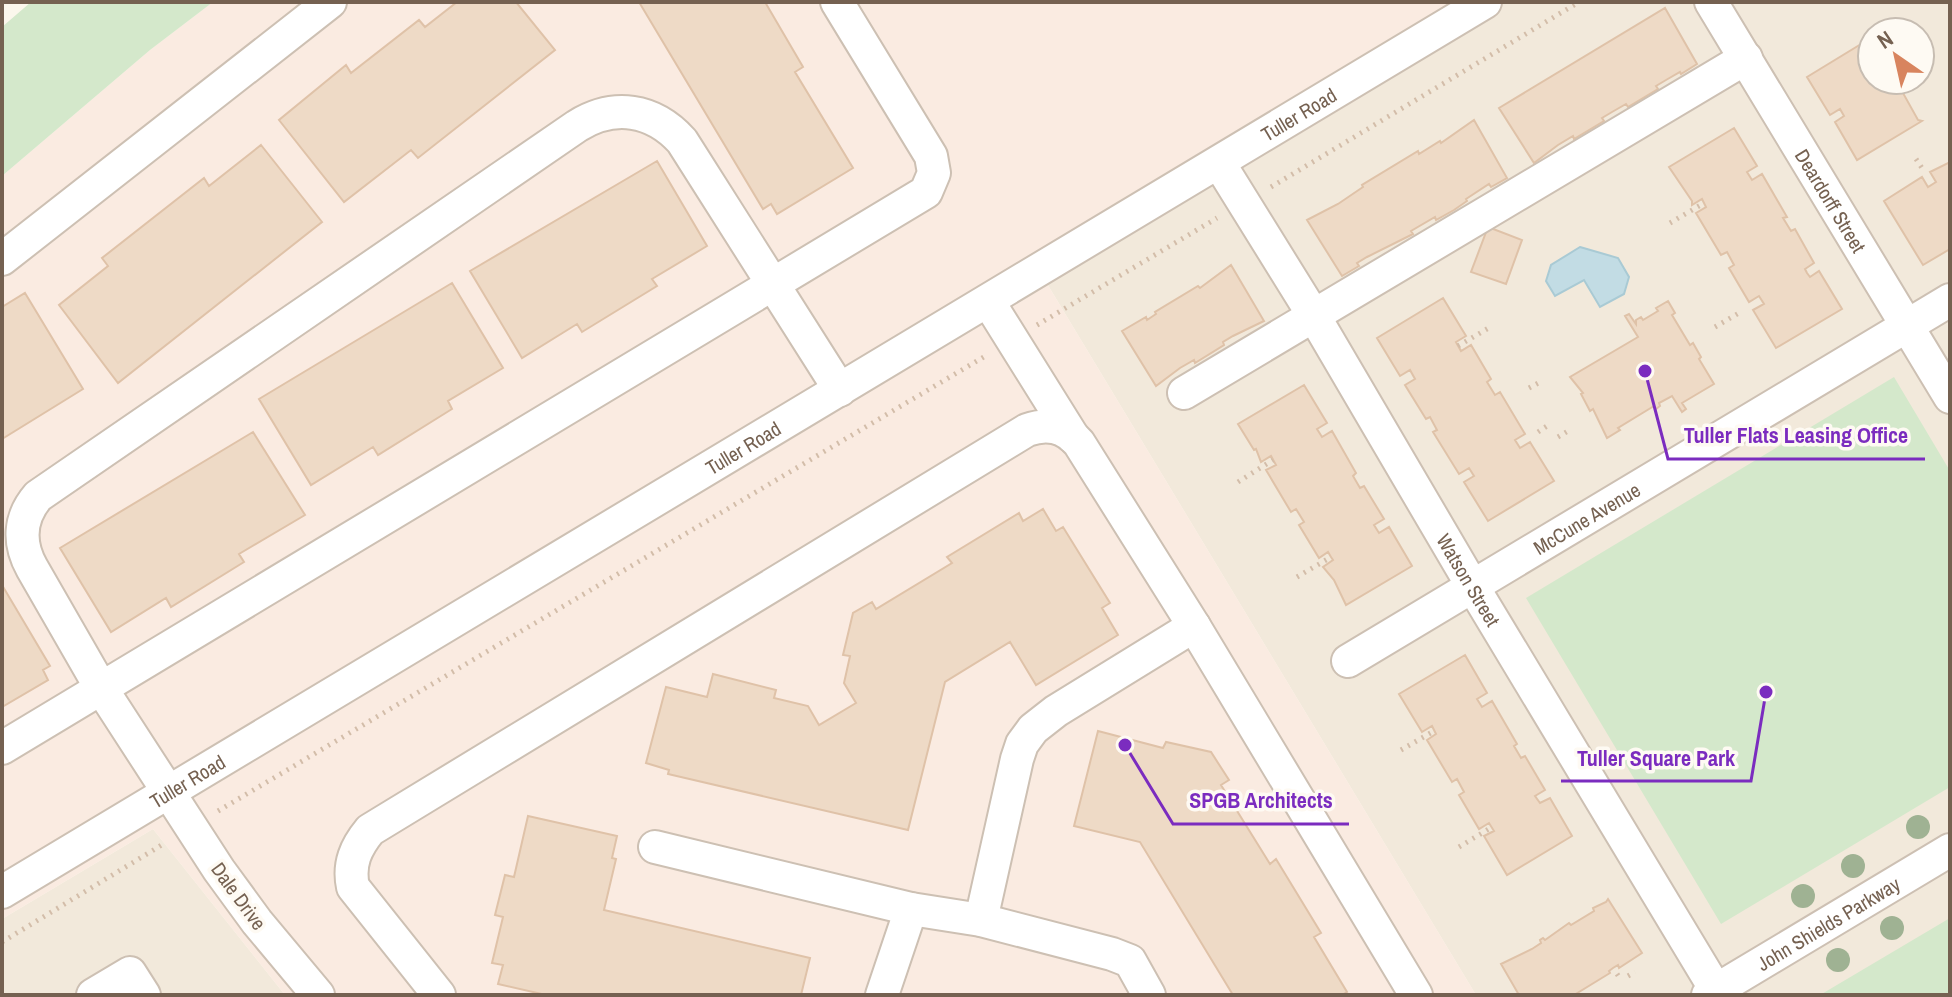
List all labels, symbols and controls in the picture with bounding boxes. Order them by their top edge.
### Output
north arrow [1856,16,1936,96]
text: N [1871,23,1899,55]
street label: Tuller Road [1256,81,1341,147]
street label: Deardorff Street [1789,144,1873,258]
callout: Tuller Flats Leasing Office [1668,413,1925,459]
street label: Tuller Road [700,414,786,480]
text: Tuller Flats Leasing Office [1684,420,1908,450]
street label: McCune Avenue [1528,476,1645,560]
street label: Watson Street [1431,528,1507,632]
callout: Tuller Square Park [1561,735,1751,781]
text: Tuller Square Park [1577,743,1736,773]
street label: Tuller Road [145,748,230,814]
callout: SPGB Architects [1173,778,1349,824]
text: SPGB Architects [1189,785,1333,815]
street label: Dale Drive [205,857,273,935]
street label: John Shields Parkway [1752,869,1905,976]

